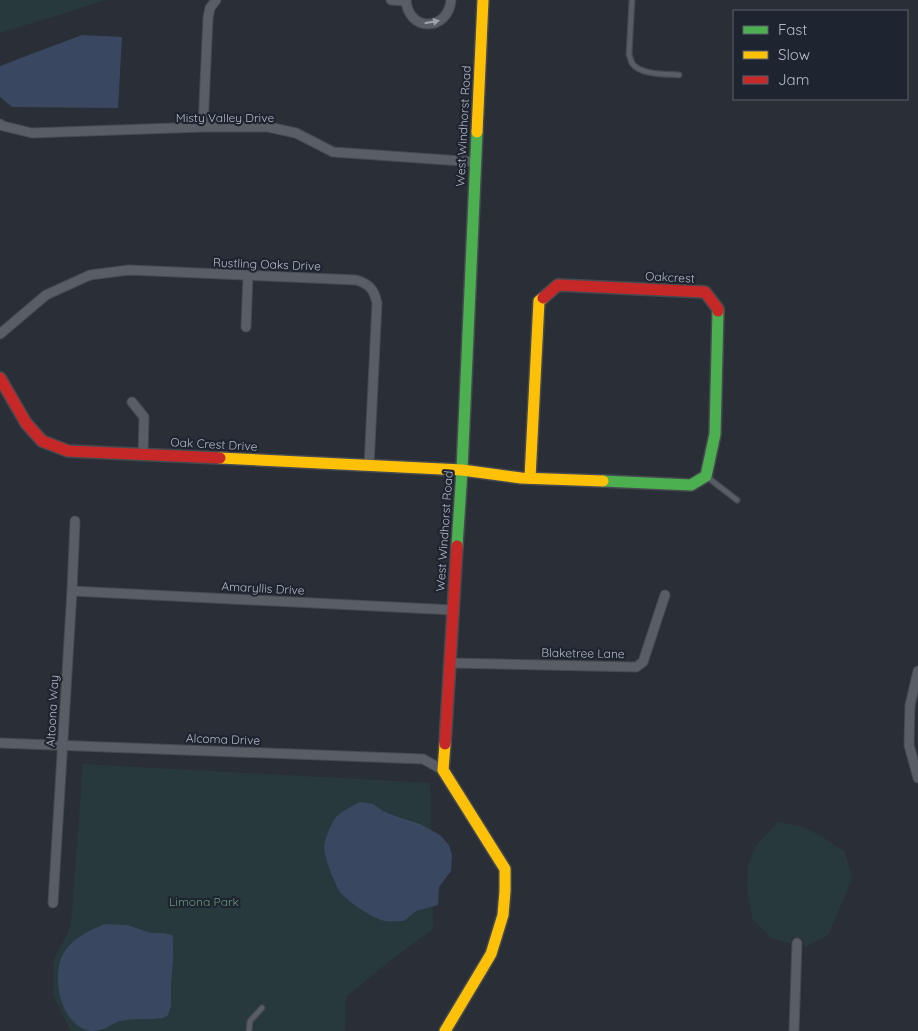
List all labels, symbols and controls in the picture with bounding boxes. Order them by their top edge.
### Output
legend [733,10,908,100]
one-way arrow [424,17,440,25]
text: Fast [778,20,807,39]
text: Slow [778,45,810,64]
street label: West Windhorst Road [452,65,474,187]
text: Jam [778,70,809,89]
street label: Misty Valley Drive [176,110,274,125]
street label: Rustling Oaks Drive [213,255,321,273]
street label: Oakcrest [645,268,695,286]
street label: Oak Crest Drive [170,434,258,454]
street label: West Windhorst Road [432,470,456,592]
street label: Amaryllis Drive [221,578,305,598]
street label: Blaketree Lane [541,645,625,661]
street label: Altoona Way [43,675,61,747]
street label: Alcoma Drive [186,730,261,748]
park label: Limona Park [169,894,239,909]

